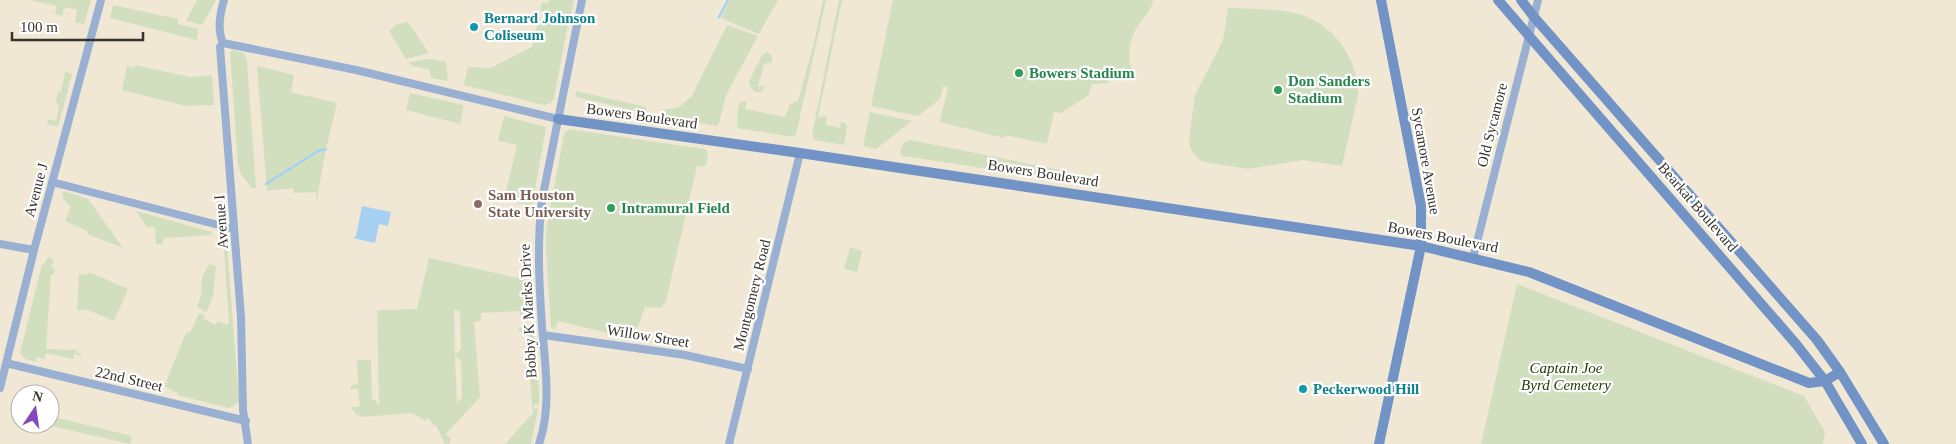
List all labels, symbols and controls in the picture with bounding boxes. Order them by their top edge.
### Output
scale bar [12,10,144,42]
place label: Bernard Johnson Coliseum [484,10,596,43]
text: 100 m [20,19,58,35]
marker: Bernard Johnson Coliseum [468,21,480,33]
place label: Bowers Stadium [1029,65,1135,81]
marker: Bowers Stadium [1013,67,1025,79]
place label: Don Sanders Stadium [1288,73,1370,106]
street label: Old Sycamore [1474,81,1510,169]
marker: Don Sanders Stadium [1272,84,1284,96]
street label: Bowers Boulevard [585,100,699,132]
street label: Sycamore Avenue [1409,106,1443,216]
street label: Bowers Boulevard [986,156,1100,190]
street label: Bearkat Boulevard [1655,159,1741,255]
street label: Avenue J [21,161,51,219]
place label: Sam Houston State University [488,187,591,220]
street label: Avenue I [211,194,231,250]
marker: Sam Houston State University [472,198,484,210]
place label: Intramural Field [621,200,730,216]
marker: Intramural Field [605,202,617,214]
street label: Bowers Boulevard [1386,218,1500,256]
street label: Montgomery Road [730,237,774,352]
street label: Bobby K Marks Drive [516,243,540,379]
street label: Willow Street [606,322,691,351]
park label: Captain Joe Byrd Cemetery [1521,360,1611,393]
street label: 22nd Street [94,363,165,395]
place label: Peckerwood Hill [1313,381,1419,397]
marker: Peckerwood Hill [1297,383,1309,395]
north arrow [10,384,60,434]
text: N [31,388,44,405]

